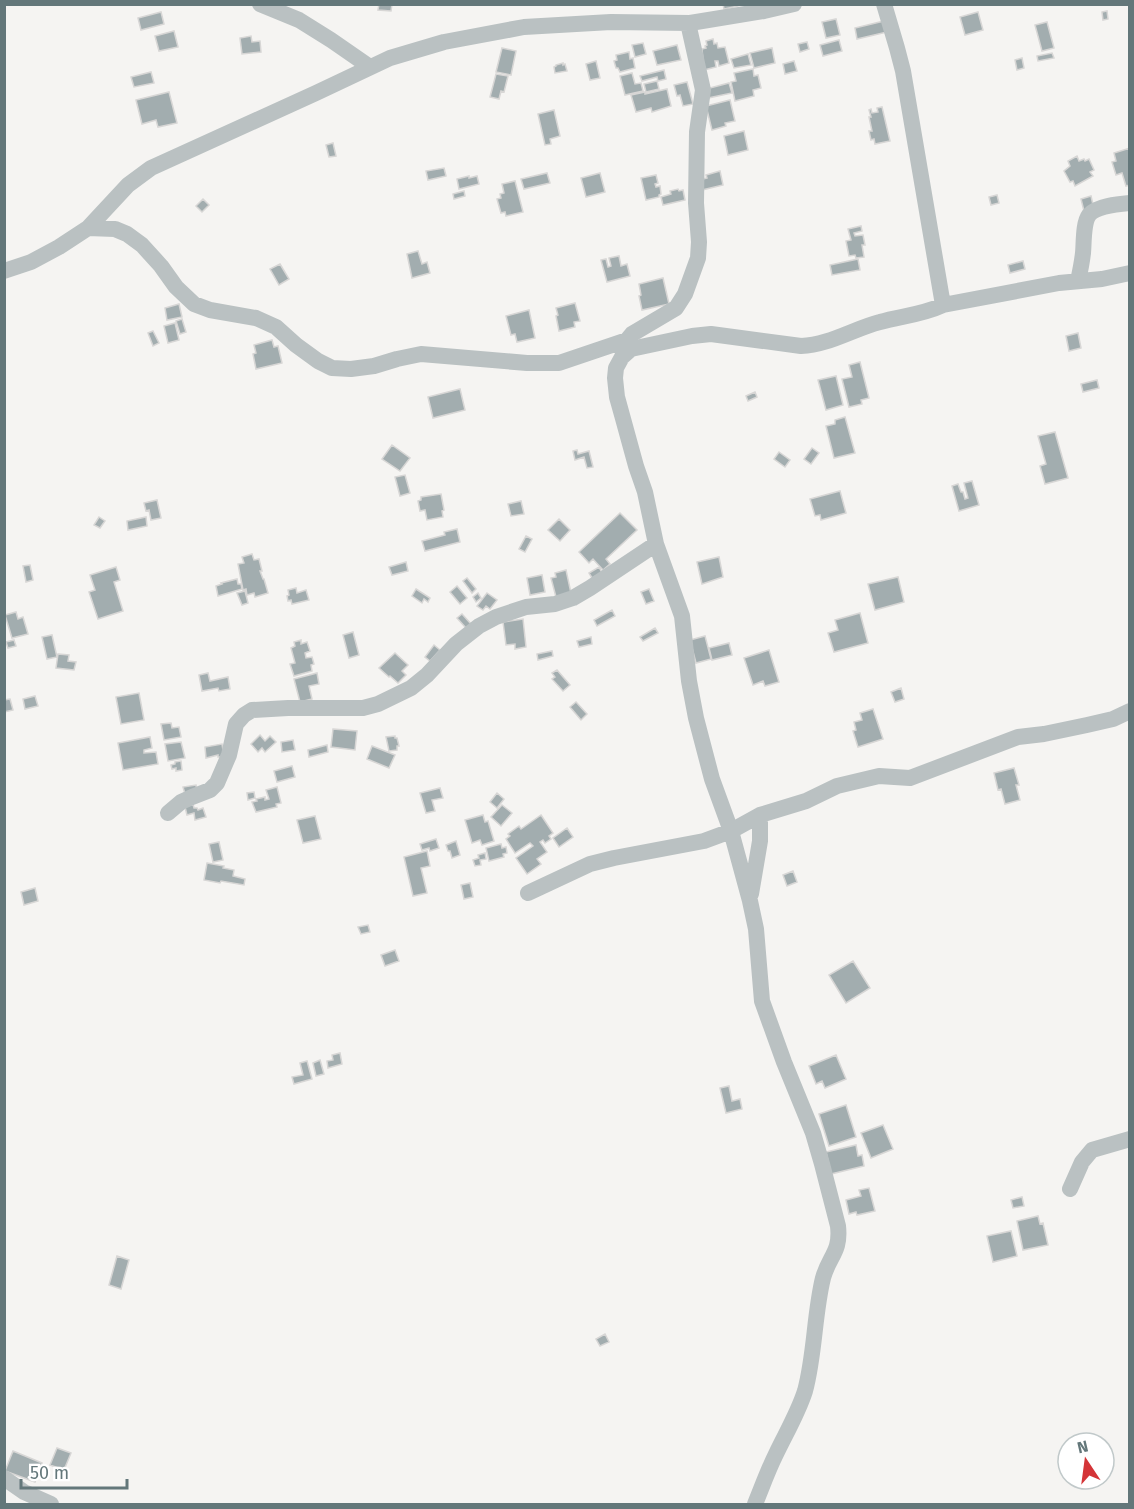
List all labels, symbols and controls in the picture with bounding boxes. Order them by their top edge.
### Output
north arrow [1056,1431,1116,1491]
text: N [1075,1436,1090,1457]
scale bar [21,1452,128,1490]
text: 50 m [30,1462,69,1484]

